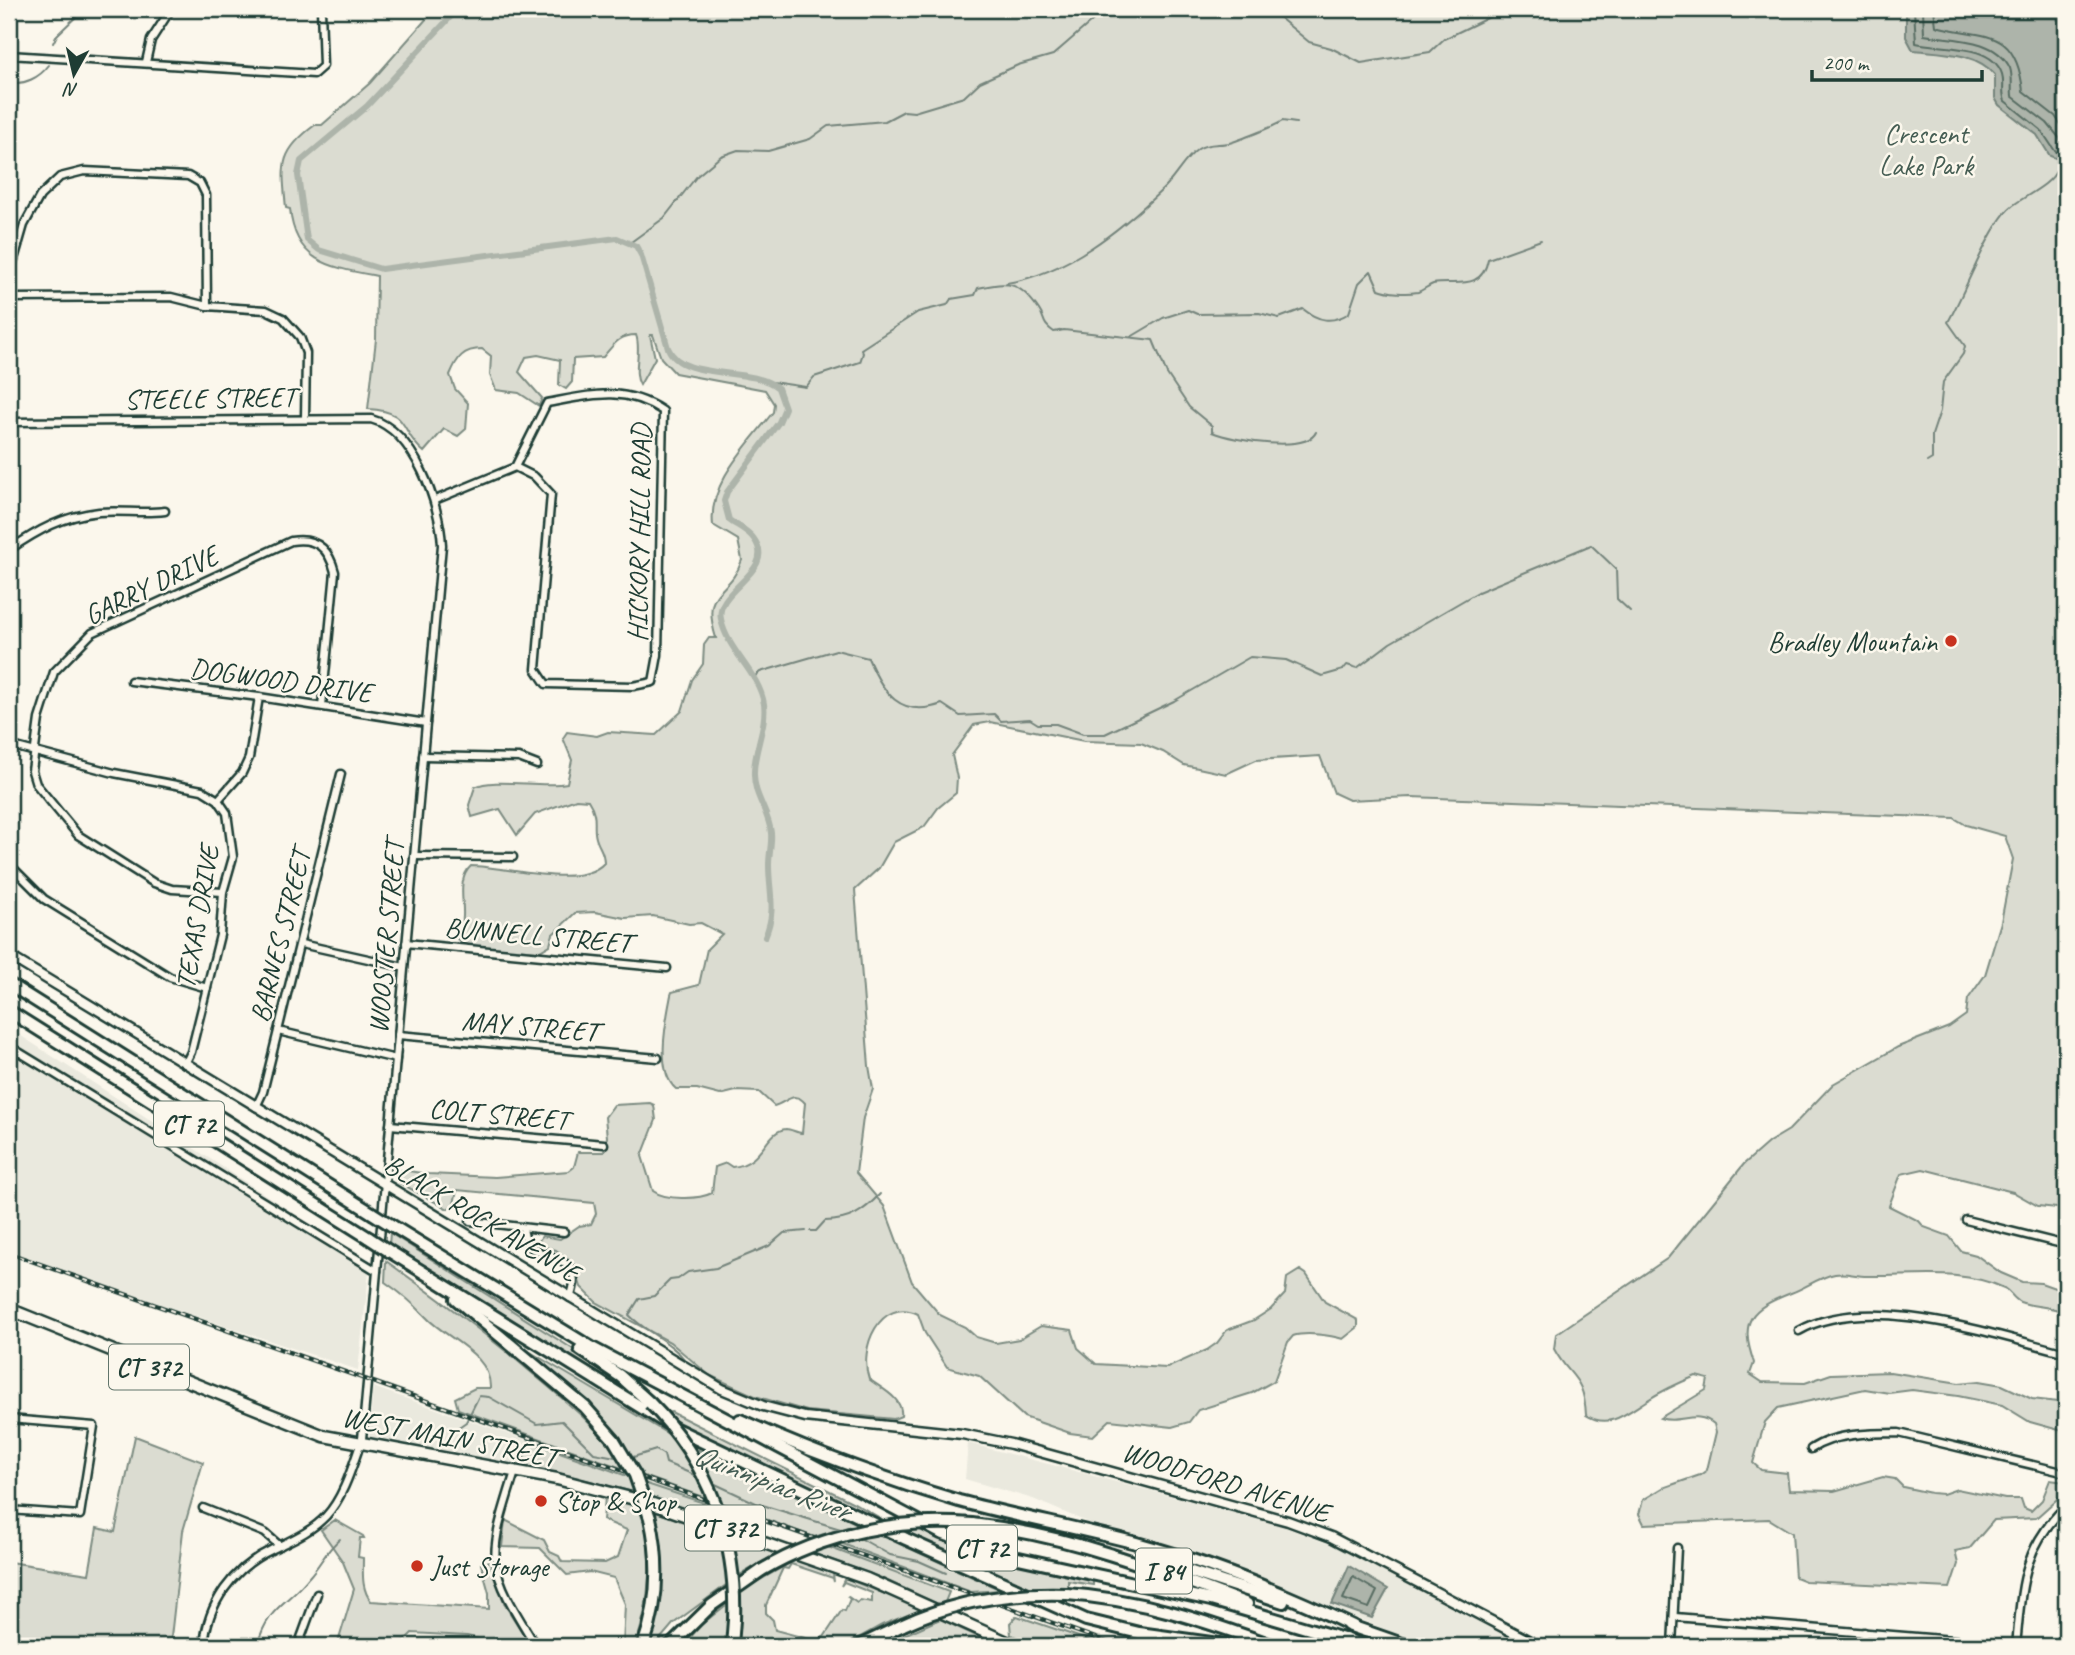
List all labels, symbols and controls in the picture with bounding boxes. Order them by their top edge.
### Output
north arrow [38,38,108,108]
scale bar [1812,38,1982,82]
text: 200 m [1823,50,1870,76]
text: N [61,77,79,103]
park label: Crescent Lake Park [1879,116,1975,183]
street label: STEELE STREET [124,379,302,417]
street label: HICKORY HILL ROAD [620,421,658,642]
street label: GARRY DRIVE [78,536,227,632]
place label: Bradley Mountain [1768,624,1938,659]
marker: Bradley Mountain [1943,633,1959,649]
street label: DOGWOOD DRIVE [188,650,378,711]
street label: WOOSTER STREET [360,832,412,1035]
street label: TEXAS DRIVE [167,839,227,991]
street label: BARNES STREET [242,839,320,1026]
street label: BUNNELL STREET [443,909,640,961]
street label: MAY STREET [460,1003,607,1050]
street label: COLT STREET [428,1090,576,1138]
road number: CT 72 [154,1102,224,1147]
street label: BLACK ROCK AVENUE [378,1146,589,1292]
road number: CT 372 [109,1344,189,1390]
street label: WEST MAIN STREET [340,1399,567,1476]
street label: WOODFORD AVENUE [1118,1434,1337,1531]
water label: Quinnipiac River [689,1435,860,1531]
place label: Stop & Shop [555,1484,677,1519]
marker: Stop & Shop [533,1493,549,1509]
road number: CT 372 [685,1506,765,1550]
road number: CT 72 [947,1526,1017,1570]
road number: I 84 [1136,1548,1192,1594]
place label: Just Storage [429,1549,550,1584]
marker: Just Storage [409,1558,425,1574]

